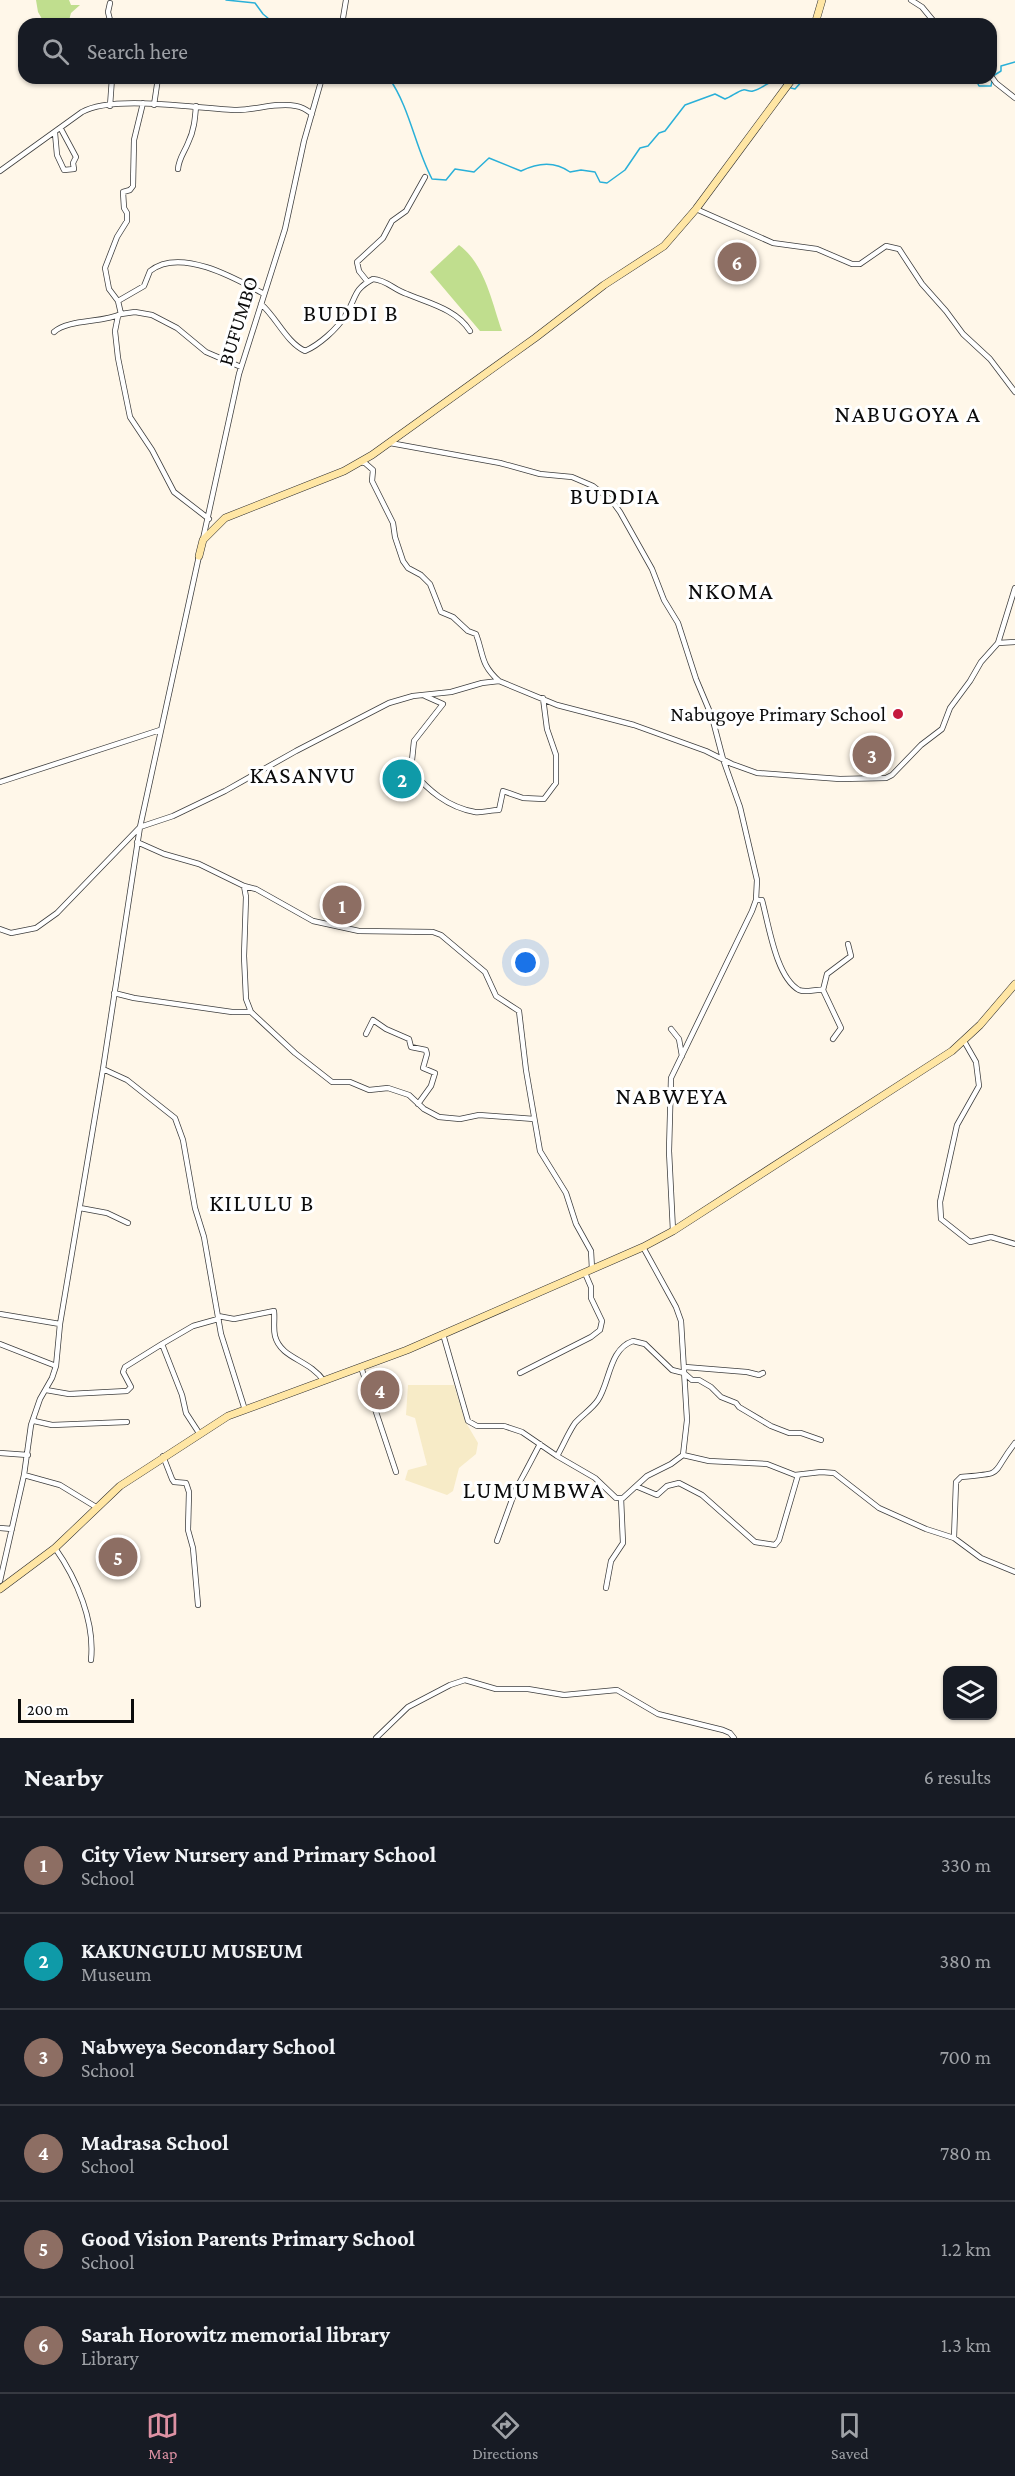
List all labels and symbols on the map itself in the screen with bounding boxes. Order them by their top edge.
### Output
pin: 6 [718,240,756,284]
street label: BUFUMBO [213,273,263,369]
district label: BUDDI B [303,299,399,326]
district label: NABUGOYA A [835,400,981,427]
district label: BUDDIA [570,482,660,509]
district label: NKOMA [688,577,774,604]
place label: Nabugoye Primary School [670,702,886,726]
marker: Nabugoye Primary School [891,707,905,721]
pin: 3 [852,732,892,777]
pin: 2 [382,756,422,802]
district label: KASANVU [249,761,357,788]
pin: 1 [322,882,362,928]
your location [511,948,540,977]
district label: NABWEYA [616,1082,728,1109]
district label: KILULU B [209,1189,315,1216]
pin: 4 [360,1368,400,1412]
district label: LUMUMBWA [463,1476,605,1503]
pin: 5 [98,1534,138,1580]
scale bar [18,1696,134,1724]

